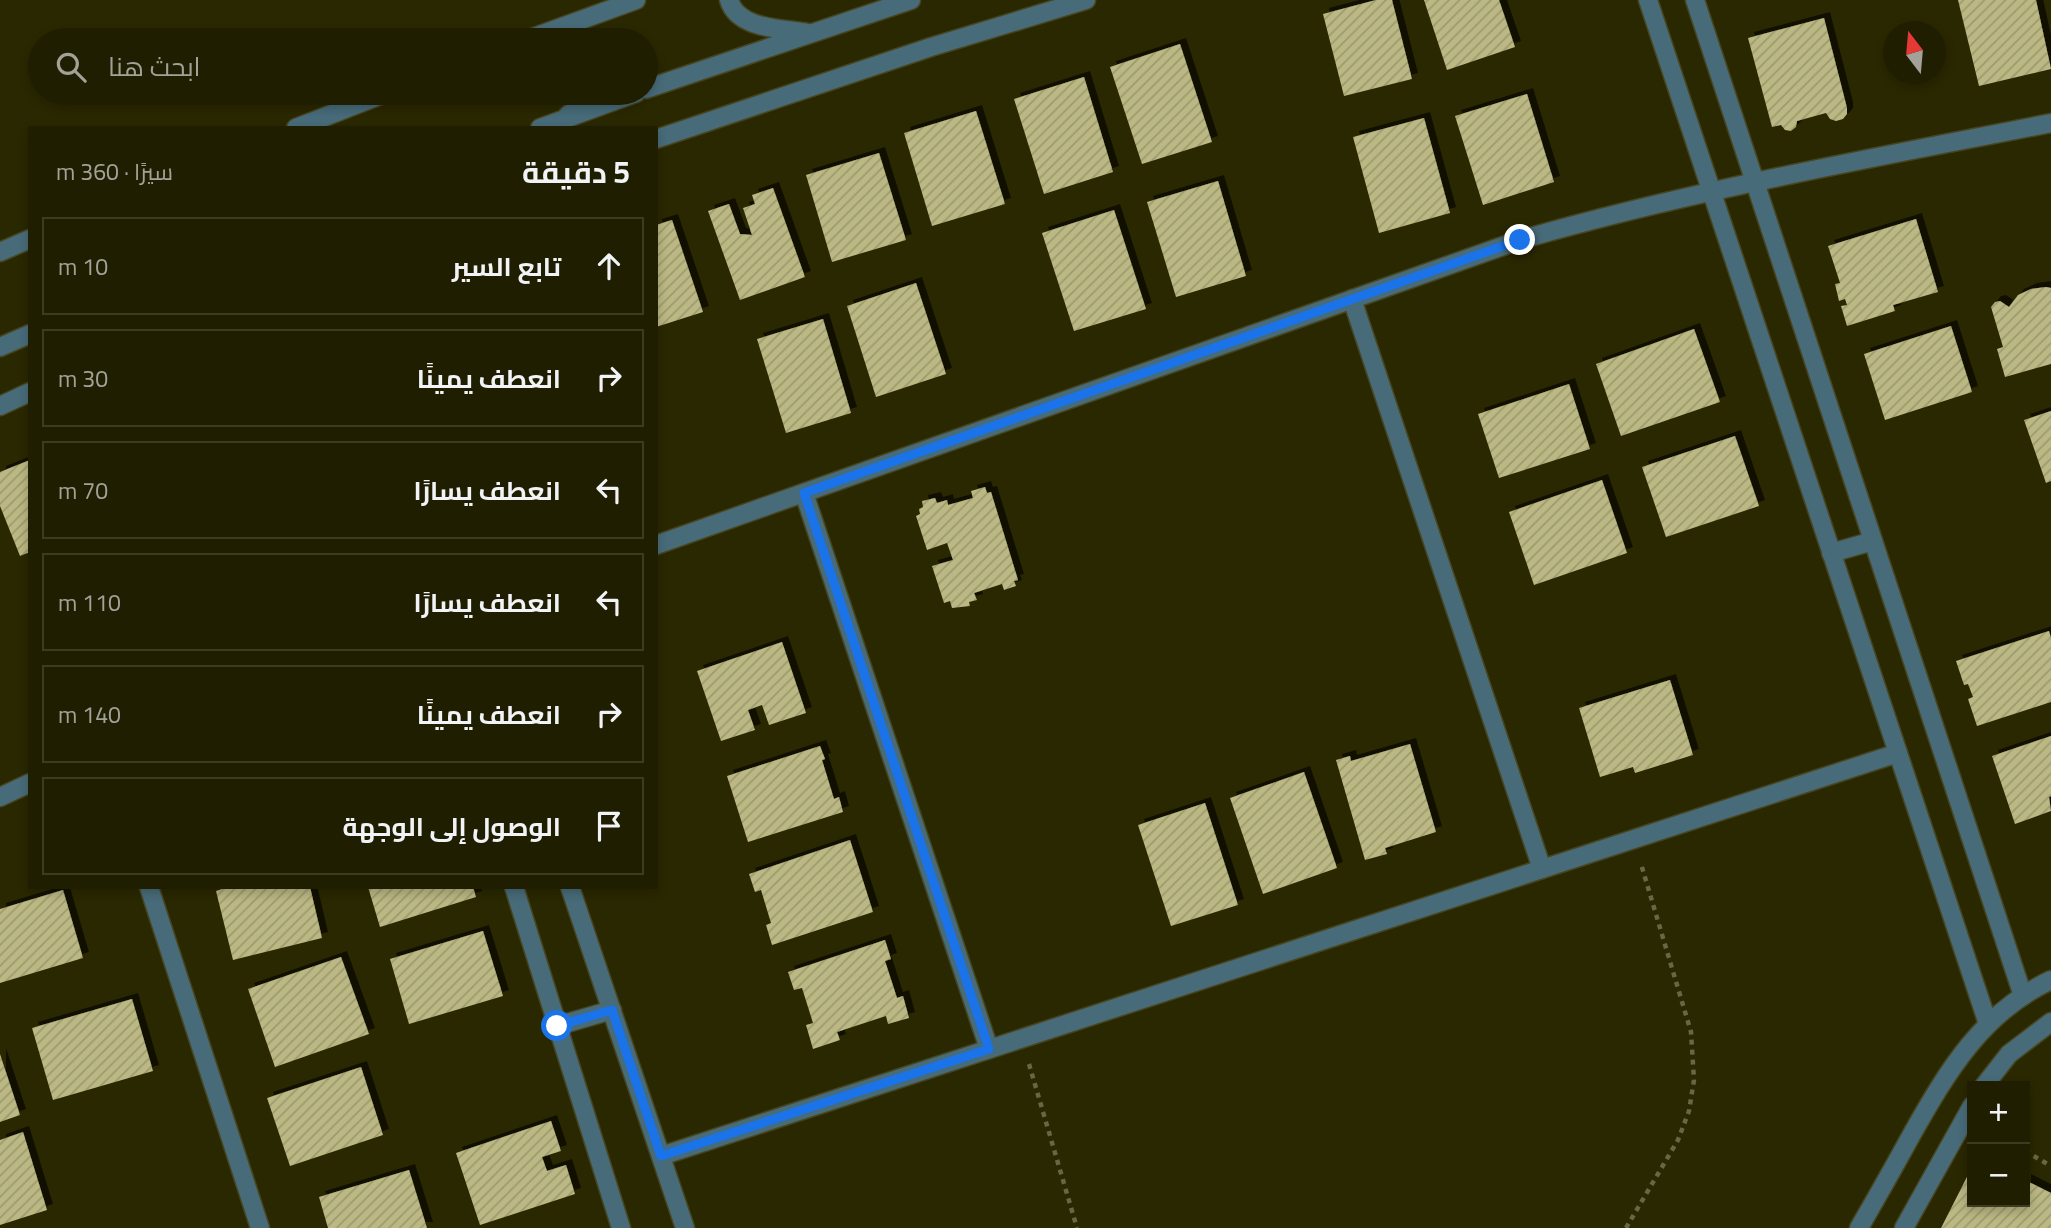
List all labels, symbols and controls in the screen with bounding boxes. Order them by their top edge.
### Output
north arrow [1883,21,1946,84]
search box [28,28,658,105]
text: ابحث هنا [108,42,201,91]
icon: search [52,48,90,86]
text: 5 دقيقة [522,144,630,200]
text: سيرًا · 360 m [56,150,173,193]
route end [1504,224,1535,255]
text: تابع السير [452,242,561,291]
text: 10 m [58,245,108,288]
icon: ahead [590,247,628,285]
text: انعطف يمينًا [417,354,561,403]
text: 30 m [58,357,108,400]
icon: right [590,359,628,397]
text: انعطف يسارًا [414,466,561,515]
text: 70 m [58,469,108,512]
icon: left [590,471,628,509]
text: انعطف يسارًا [414,578,561,627]
text: 110 m [58,581,121,624]
icon: left [590,583,628,621]
text: انعطف يمينًا [417,690,561,739]
text: 140 m [58,693,121,736]
icon: right [590,695,628,733]
text: الوصول إلى الوجهة [343,802,561,851]
icon: arrive [590,807,628,845]
route start [541,1010,572,1041]
map controls [1967,1081,2030,1207]
button: + [1967,1081,2030,1144]
button: − [1967,1144,2030,1207]

